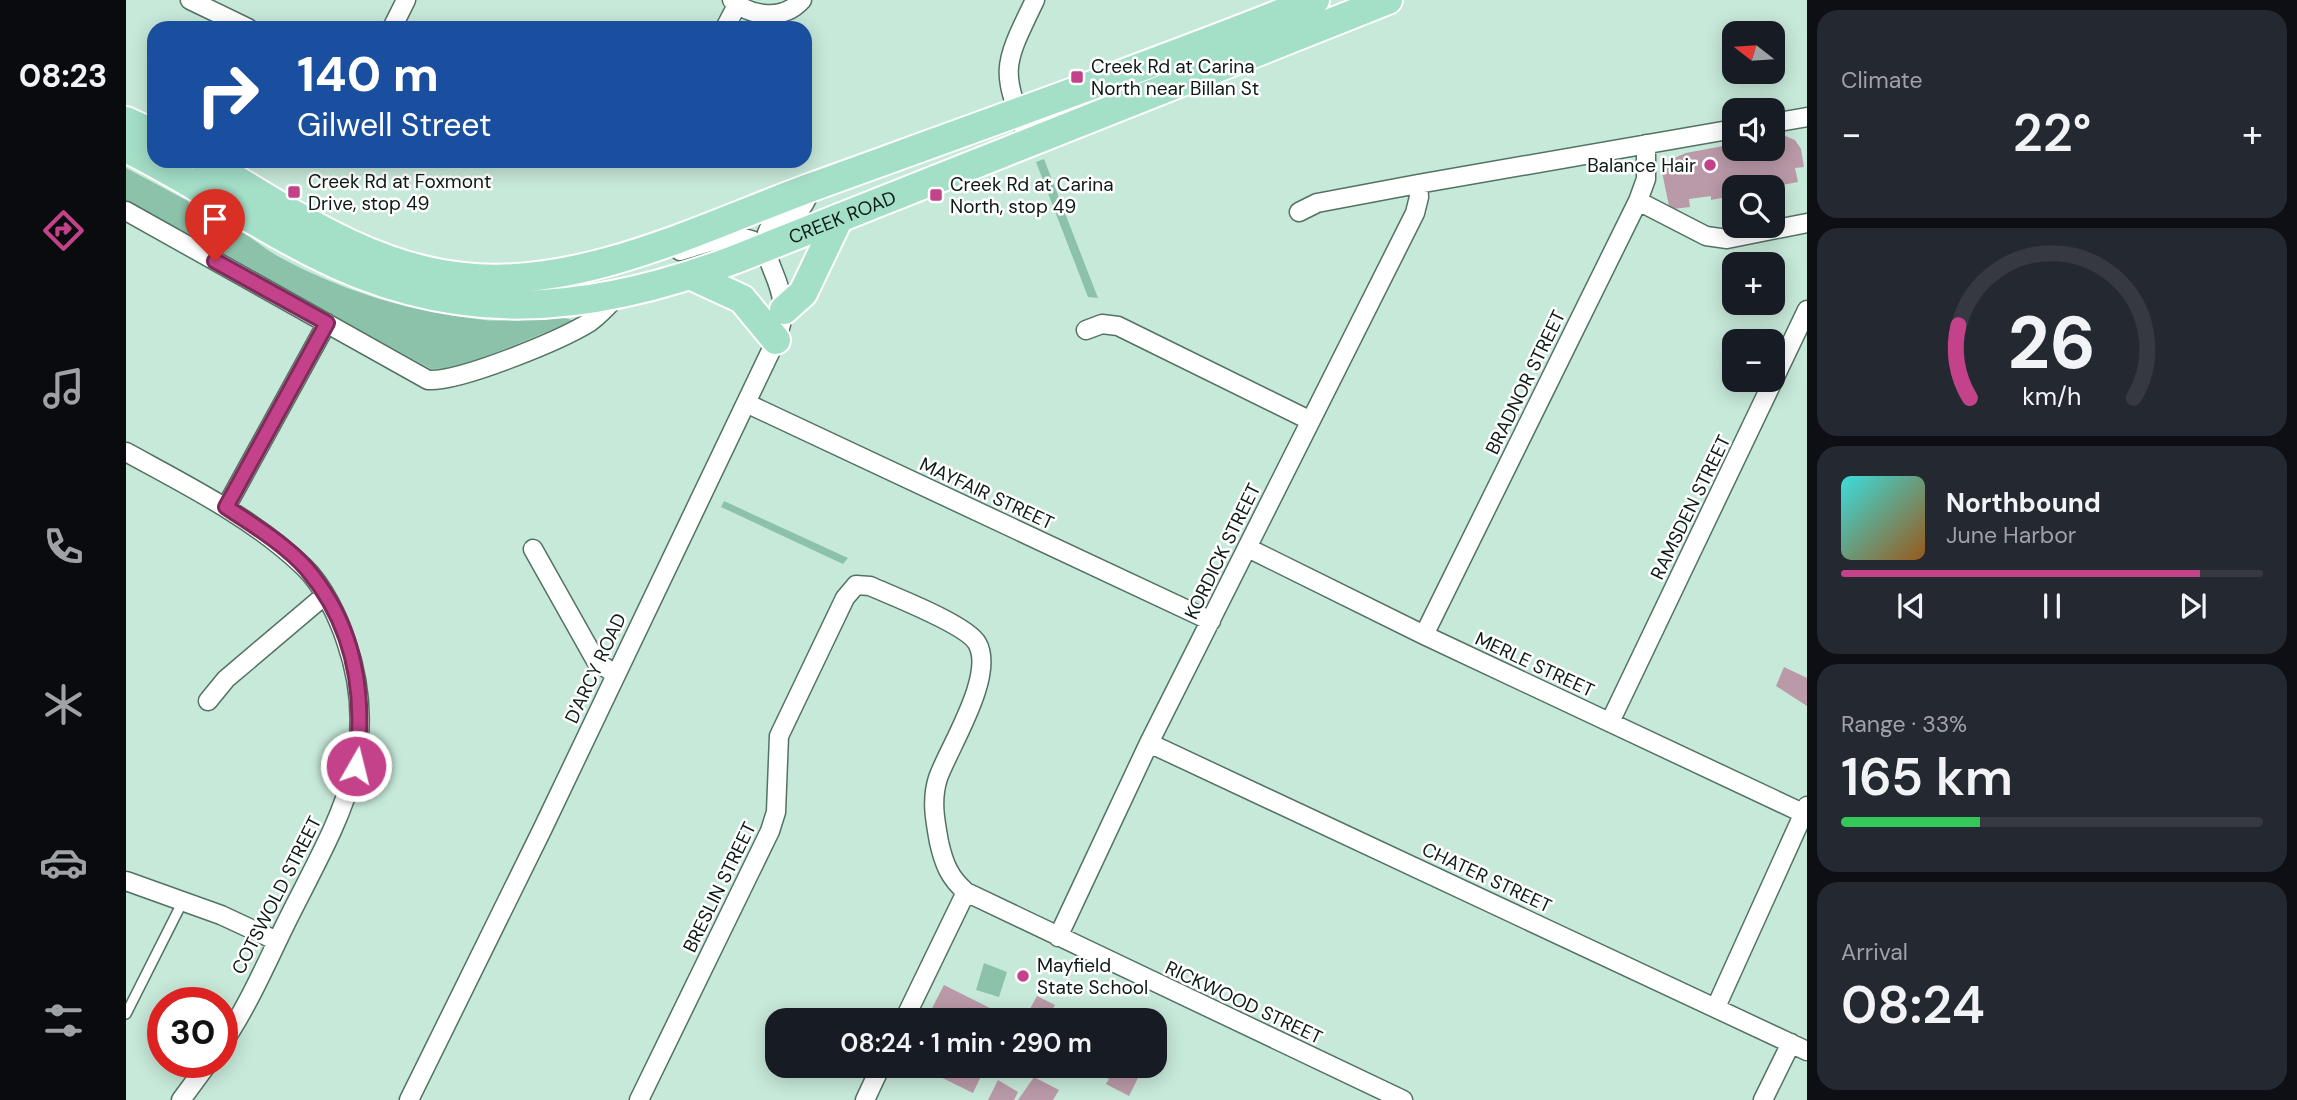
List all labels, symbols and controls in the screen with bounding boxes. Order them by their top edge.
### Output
north arrow [1722,21,1785,84]
map controls [1722,21,1785,392]
text: 140 m [297,42,439,106]
icon: right [182,49,273,140]
place label: Creek Rd at Carina North near Billan St [1091,54,1259,101]
text: 08:23 [19,55,107,97]
text: Climate [1841,65,1923,95]
marker: Creek Rd at Carina North near Billan St [1069,69,1085,85]
button: sound [1722,98,1785,161]
text: 22° [2013,99,2091,167]
text: Gilwell Street [297,104,492,146]
text: − [1841,109,1862,159]
text: + [2242,109,2263,159]
place label: Balance Hair [1587,153,1696,178]
marker: Balance Hair [1702,157,1718,173]
place label: Creek Rd at Foxmont Drive, stop 49 [308,169,491,216]
place label: Creek Rd at Carina North, stop 49 [950,172,1114,219]
button: search [1722,175,1785,238]
marker: Creek Rd at Foxmont Drive, stop 49 [286,184,302,200]
street label: CREEK ROAD [785,185,900,250]
marker: Creek Rd at Carina North, stop 49 [928,187,944,203]
pin [185,189,245,261]
icon: arrive [196,200,234,238]
icon: directions [39,206,88,255]
button: + [1722,252,1785,315]
text: 26 [2008,296,2096,391]
street label: BRADNOR STREET [1480,306,1571,458]
button: − [1722,329,1785,392]
icon: music [39,364,88,413]
text: km/h [2022,380,2082,413]
street label: RAMSDEN STREET [1645,431,1736,584]
street label: MAYFAIR STREET [916,451,1058,536]
street label: KORDICK STREET [1179,479,1266,623]
text: Northbound [1946,486,2101,520]
text: June Harbor [1946,520,2076,550]
icon: phone [39,522,88,571]
icon: previous [1892,587,1930,625]
icon: pause [2033,587,2071,625]
icon: next [2174,587,2212,625]
street label: D'ARCY ROAD [559,609,632,727]
street label: MERLE STREET [1471,626,1599,703]
icon: climate [39,680,88,729]
text: Range · 33% [1841,709,1967,739]
position arrow [319,729,393,803]
text: 165 km [1841,743,2013,811]
street label: COTSWOLD STREET [226,812,327,979]
street label: BRESLIN STREET [677,818,762,956]
street label: CHATER STREET [1418,837,1556,919]
icon: car [39,838,88,887]
text: Arrival [1841,937,1908,967]
place label: Mayfield State School [1037,953,1148,1000]
street label: RICKWOOD STREET [1161,955,1327,1050]
marker: Mayfield State School [1015,968,1031,984]
text: 08:24 [1841,971,1985,1039]
speed limit sign: 30 [147,987,238,1078]
icon: filters [39,996,88,1045]
text: 08:24 · 1 min · 290 m [840,1026,1092,1060]

